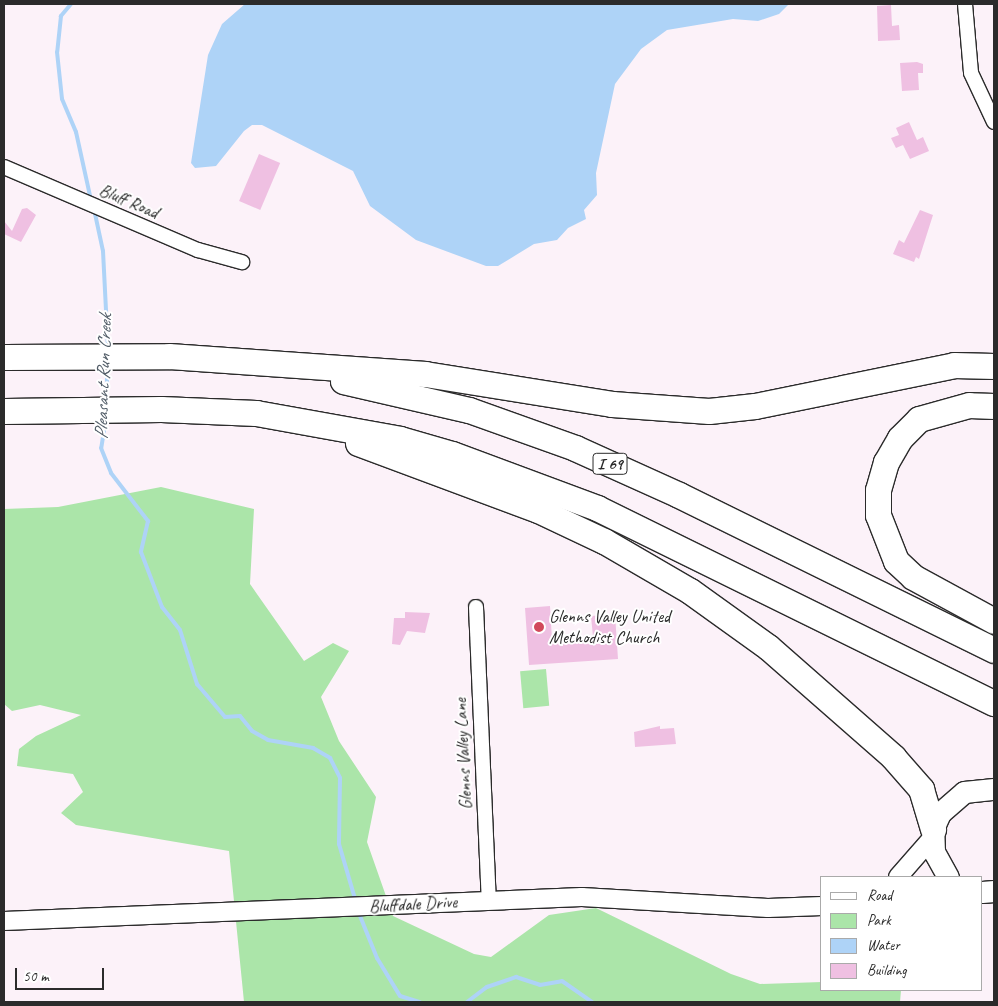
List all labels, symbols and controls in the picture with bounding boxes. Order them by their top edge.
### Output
street label: Bluff Road [96,179,162,223]
water label: Pleasant Run Creek [90,314,118,440]
road number: I 69 [592,450,628,478]
place label: Glenns Valley United Methodist Church [549,606,671,649]
marker: Glenns Valley United Methodist Church [533,621,545,633]
street label: Glenns Valley Lane [449,697,477,811]
legend [820,876,983,991]
text: Road [867,886,892,905]
street label: Bluffdale Drive [368,891,458,917]
text: Park [867,911,891,930]
text: Water [867,936,900,955]
scale bar [18,958,106,990]
text: Building [867,961,906,980]
text: 50 m [23,967,49,986]

